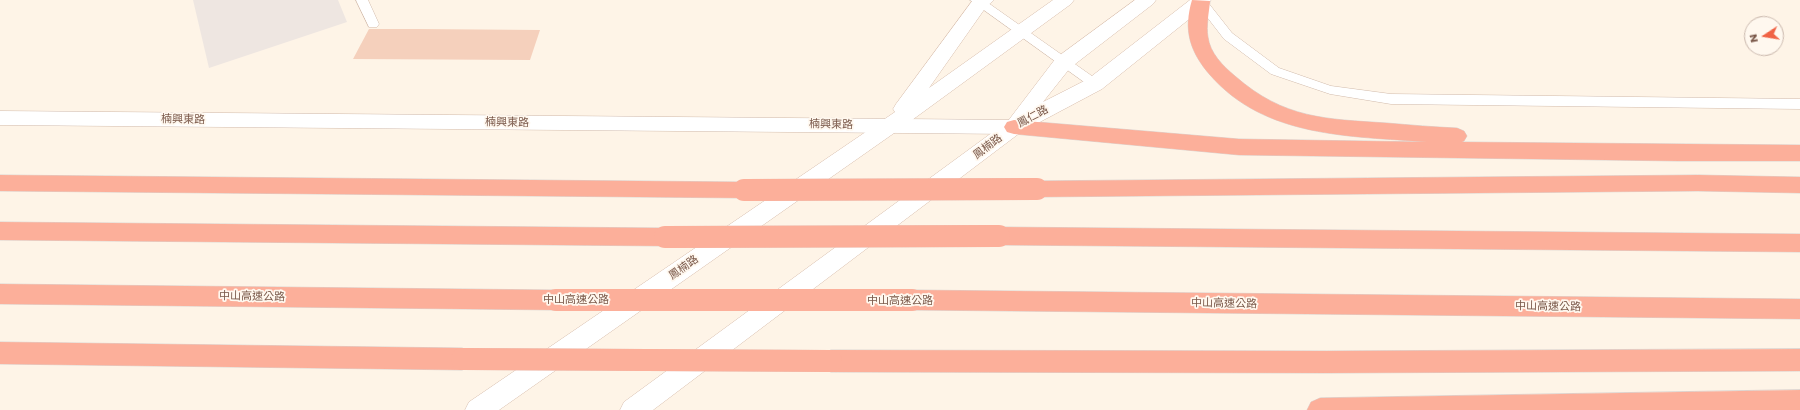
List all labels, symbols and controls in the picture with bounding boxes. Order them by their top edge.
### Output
north arrow [1744,16,1784,56]
text: N [1745,33,1762,44]
street label: 鳳仁路 [1015,103,1051,131]
street label: 楠興東路 [161,113,205,127]
street label: 楠興東路 [485,116,529,130]
street label: 楠興東路 [809,118,853,132]
street label: 鳳楠路 [971,132,1005,162]
street label: 鳳楠路 [667,253,701,283]
street label: 中山高速公路 [219,290,285,304]
street label: 中山高速公路 [543,293,609,307]
street label: 中山高速公路 [867,294,933,308]
street label: 中山高速公路 [1191,297,1257,311]
street label: 中山高速公路 [1515,300,1581,314]

